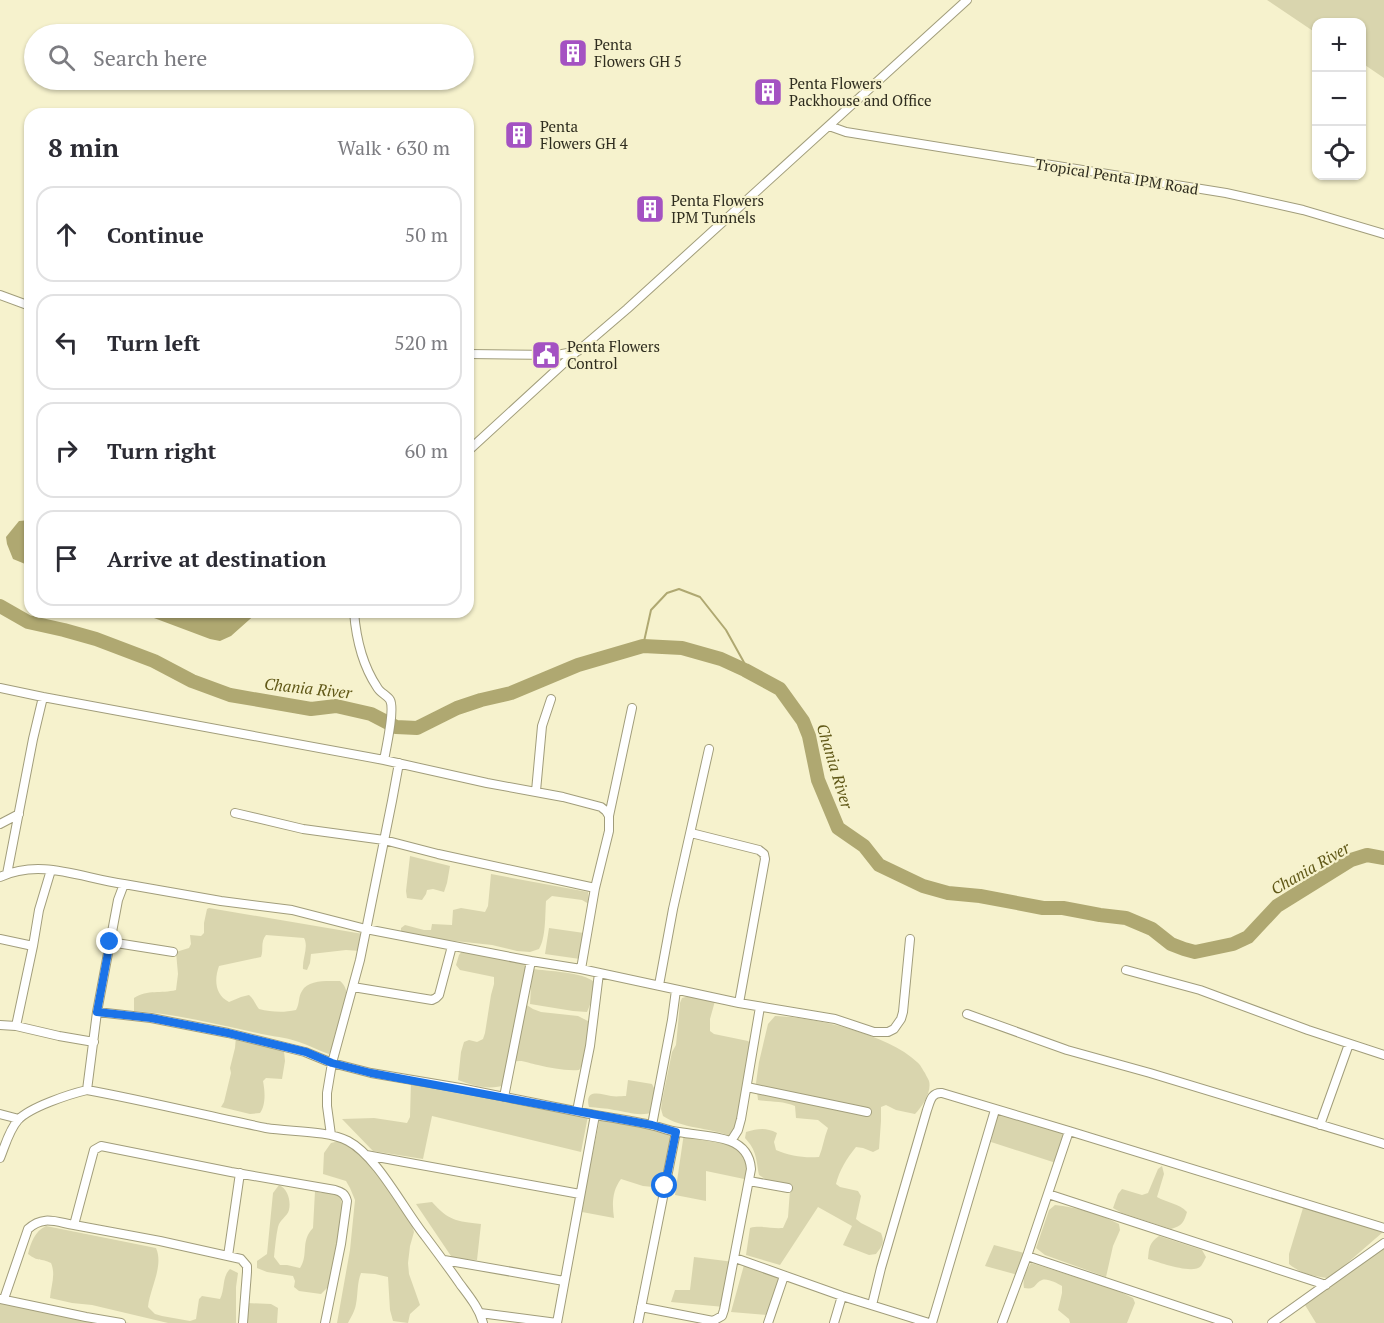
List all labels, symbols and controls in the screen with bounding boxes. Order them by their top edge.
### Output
map controls [1312,18,1366,180]
button: + [1312,18,1366,72]
search box [24,24,474,90]
place label: Penta Flowers GH 5 [594,34,682,71]
building icon: Penta Flowers GH 5 [557,37,589,69]
icon: search [45,41,78,74]
text: Search here [93,43,207,72]
button: − [1312,72,1366,126]
place label: Penta Flowers Packhouse and Office [789,73,932,110]
building icon: Penta Flowers Packhouse and Office [752,76,784,108]
place label: Penta Flowers GH 4 [540,116,628,153]
building icon: Penta Flowers GH 4 [503,119,535,151]
button: locate [1312,126,1366,180]
text: 8 min [48,130,119,164]
text: Walk · 630 m [338,134,450,161]
street label: Tropical Penta IPM Road [1034,153,1200,199]
place label: Penta Flowers IPM Tunnels [671,190,764,227]
building icon: Penta Flowers IPM Tunnels [634,193,666,225]
icon: ahead [50,218,83,251]
text: Continue [107,220,204,249]
text: 50 m [405,221,448,248]
icon: left [50,326,83,359]
text: Turn left [107,328,200,357]
text: 520 m [394,329,448,356]
place label: Penta Flowers Control [567,336,660,373]
public building icon: Penta Flowers Control [530,339,562,371]
icon: right [50,434,83,467]
text: Turn right [107,436,216,465]
text: 60 m [405,437,448,464]
icon: arrive [50,542,83,575]
text: Arrive at destination [107,544,326,573]
water label: Chania River [263,672,354,704]
water label: Chania River [812,721,859,812]
water label: Chania River [1266,836,1354,900]
route end [96,928,122,954]
route start [651,1172,677,1198]

